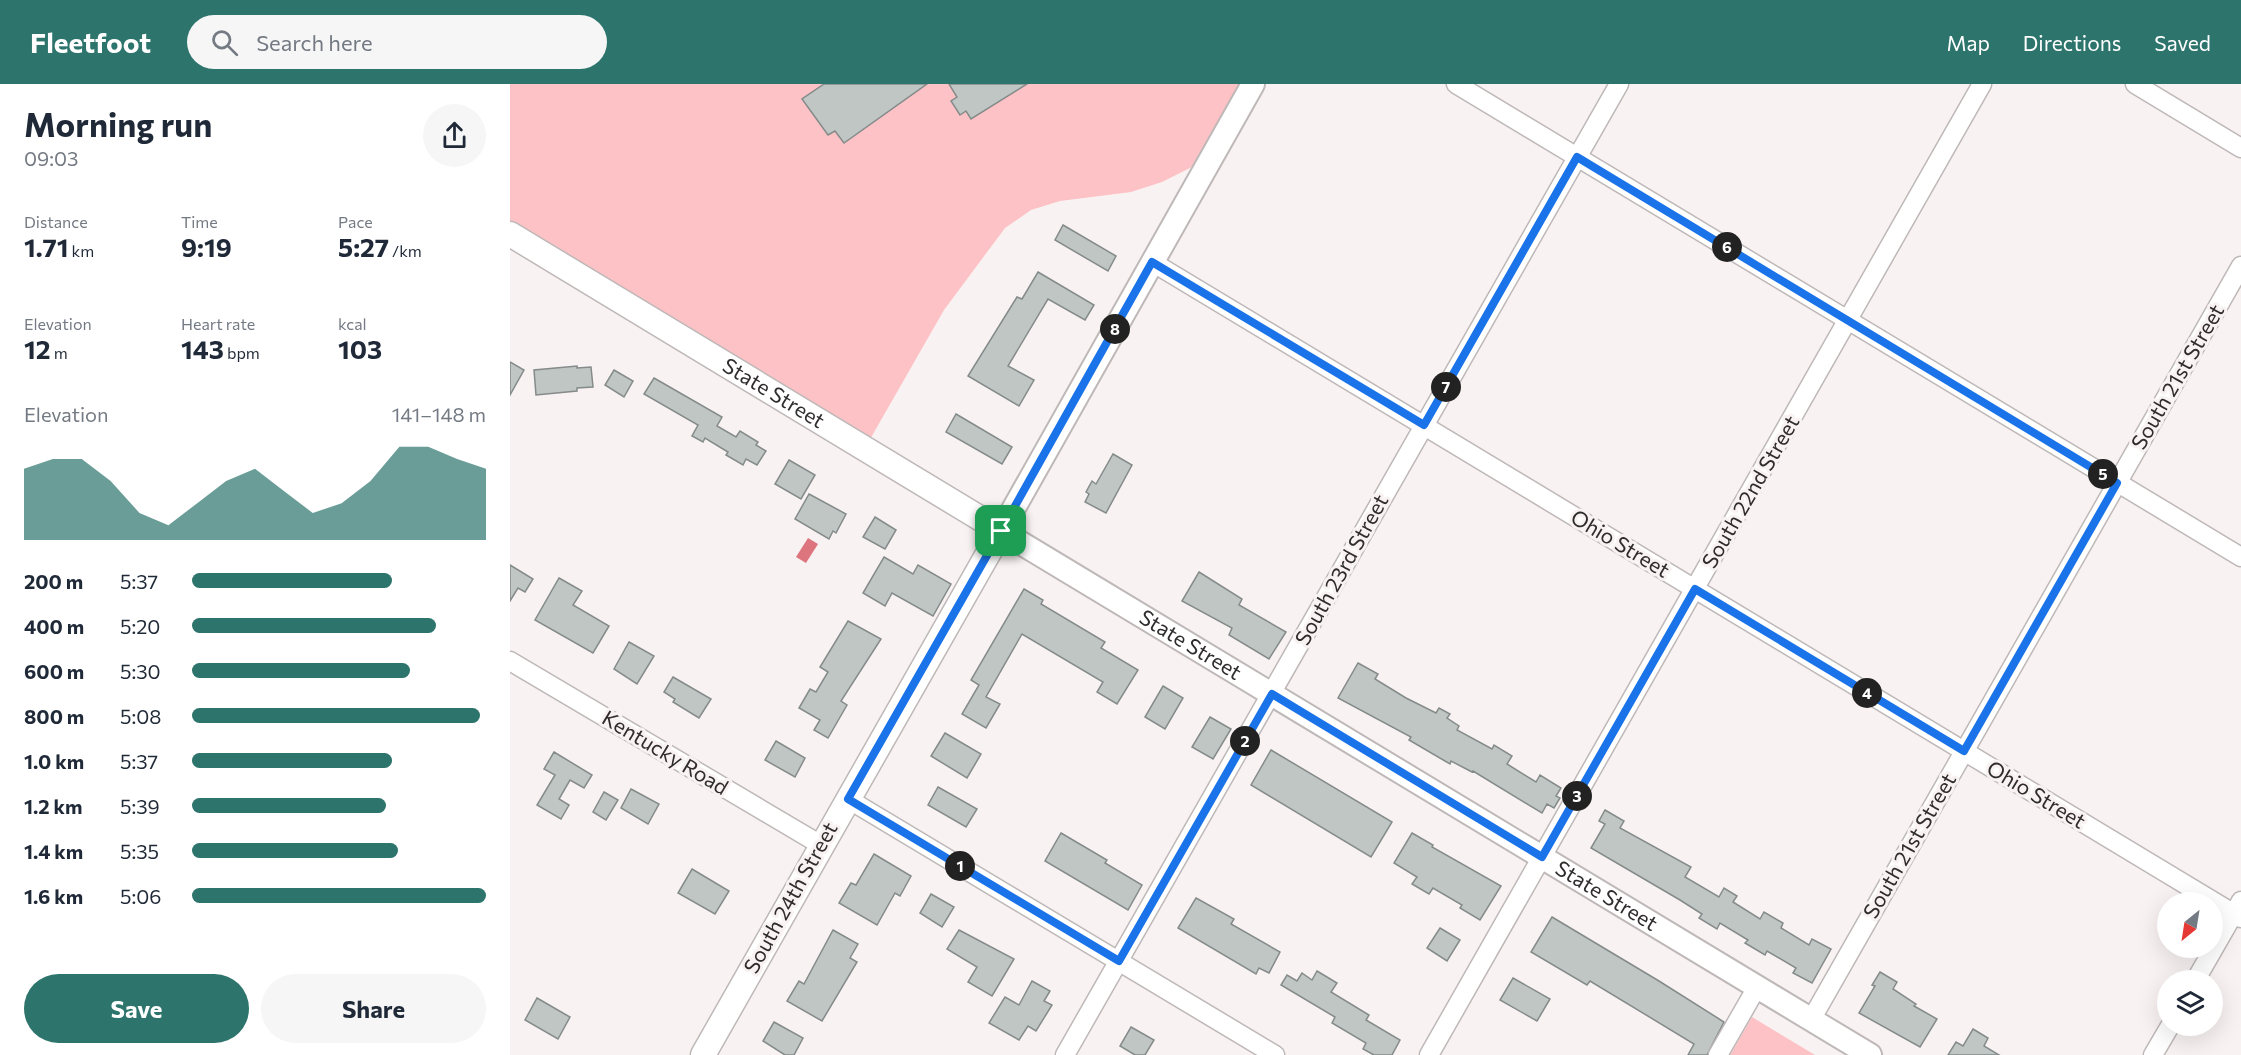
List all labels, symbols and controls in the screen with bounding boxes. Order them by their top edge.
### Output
search box [187,15,607,69]
text: Fleetfoot [30,25,151,59]
icon: search [208,26,241,59]
text: Search here [256,29,373,56]
text: Map [1947,30,1990,55]
text: Directions [2023,30,2121,55]
text: Saved [2154,30,2211,55]
text: Morning run [24,103,212,144]
button: share [423,104,486,167]
text: 09:03 [24,146,78,170]
text: Distance [24,212,88,231]
text: Time [181,212,218,231]
text: Pace [338,212,373,231]
text: 1.71 [24,231,68,262]
text: 9:19 [181,231,232,262]
text: 5:27 [338,231,389,262]
pin: 6 [1712,232,1742,262]
text: 6 [1722,237,1732,256]
text: km [68,241,94,260]
text: /km [389,241,422,260]
street label: South 21st Street [2125,299,2228,453]
text: Elevation [24,314,92,333]
text: Heart rate [181,314,255,333]
text: kcal [338,314,367,333]
pin: 8 [1100,314,1130,344]
text: 8 [1110,319,1120,338]
text: 12 [24,333,51,364]
text: 143 [181,333,224,364]
text: 103 [338,333,382,364]
text: m [51,343,68,362]
text: bpm [224,343,260,362]
street label: State Street [719,352,830,433]
pin: 7 [1431,372,1461,402]
text: 7 [1442,377,1450,396]
text: Elevation [24,402,109,426]
text: 141–148 m [392,402,486,426]
street label: South 22nd Street [1696,410,1804,572]
pin: 5 [2088,459,2118,489]
text: 5 [2098,464,2108,483]
street label: South 23rd Street [1289,490,1392,649]
street label: Ohio Street [1567,504,1675,582]
pin [975,505,1026,556]
icon: arrive [984,514,1017,547]
text: 200 m [24,569,83,593]
text: 5:37 [120,569,158,593]
street label: State Street [1135,603,1246,684]
text: 400 m [24,614,84,638]
text: 5:20 [120,614,160,638]
text: 600 m [24,659,84,683]
text: 5:30 [120,659,161,683]
pin: 4 [1852,678,1882,708]
text: 4 [1862,683,1872,702]
text: 800 m [24,704,84,728]
text: 5:08 [120,704,161,728]
street label: Kentucky Road [598,704,733,799]
pin: 2 [1230,726,1260,756]
text: 2 [1240,731,1250,750]
text: 1.0 km [24,749,84,773]
text: 5:37 [120,749,158,773]
street label: Ohio Street [1983,755,2091,833]
street label: South 21st Street [1857,768,1960,922]
pin: 3 [1562,781,1592,811]
text: 3 [1572,786,1582,805]
text: 1.2 km [24,794,82,818]
text: 5:39 [120,794,160,818]
street label: South 24th Street [738,817,842,977]
text: 1.4 km [24,839,83,863]
text: 5:35 [120,839,159,863]
pin: 1 [945,851,975,881]
street label: State Street [1552,854,1663,935]
text: 1 [956,856,964,875]
text: 1.6 km [24,884,83,908]
text: 5:06 [120,884,161,908]
north arrow [2157,892,2223,958]
map controls [2157,892,2223,1036]
button: layers [2157,970,2223,1036]
button: Save [24,974,249,1043]
button: Share [261,974,486,1043]

